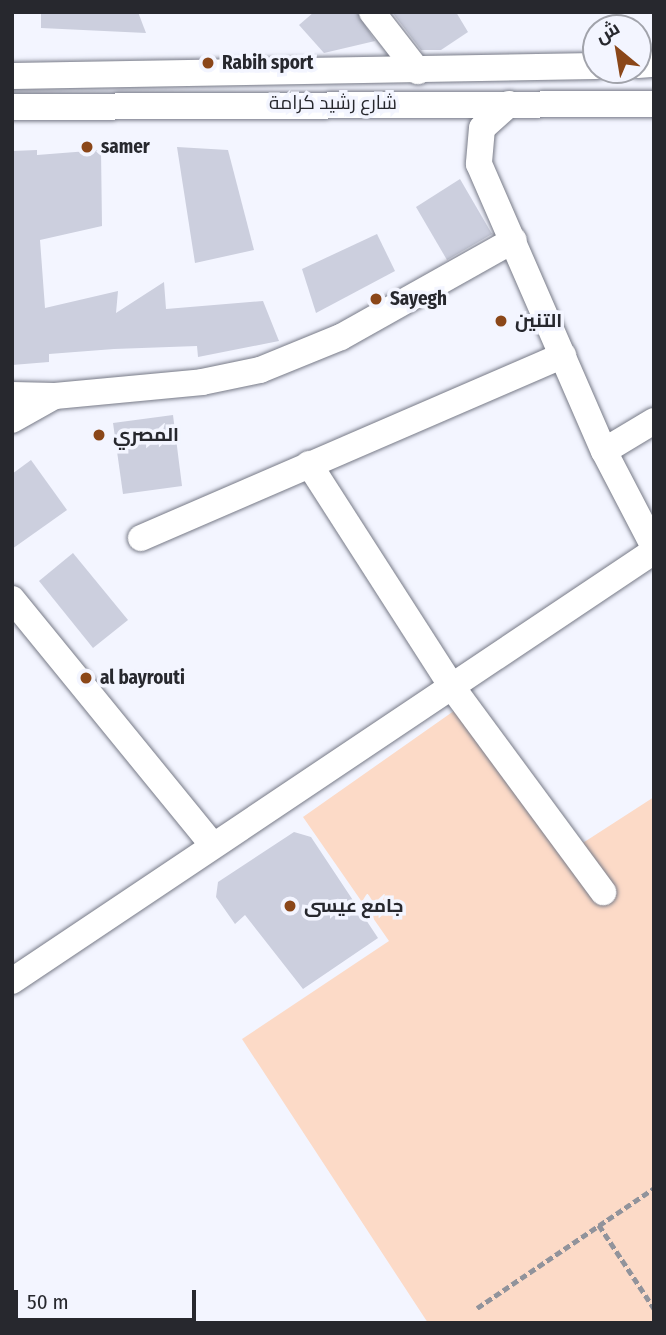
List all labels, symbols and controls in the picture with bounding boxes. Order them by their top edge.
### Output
north arrow [582,14,652,84]
text: ش [591,16,624,48]
place label: Rabih sport [222,52,314,74]
marker: Rabih sport [200,55,216,71]
street label: شارع رشيد كرامة [269,92,397,114]
place label: samer [101,136,150,158]
marker: samer [79,139,95,155]
place label: Sayegh [390,288,447,310]
marker: Sayegh [368,291,384,307]
place label: التنين [515,310,562,332]
marker: التنين [493,313,509,329]
place label: المصري [113,424,179,446]
marker: المصري [91,427,107,443]
place label: al bayrouti [100,667,185,689]
marker: al bayrouti [78,670,94,686]
place label: جامع عيسى [304,895,403,917]
marker: جامع عيسى [282,898,298,914]
scale bar [18,1276,200,1320]
text: 50 m [27,1289,69,1315]

